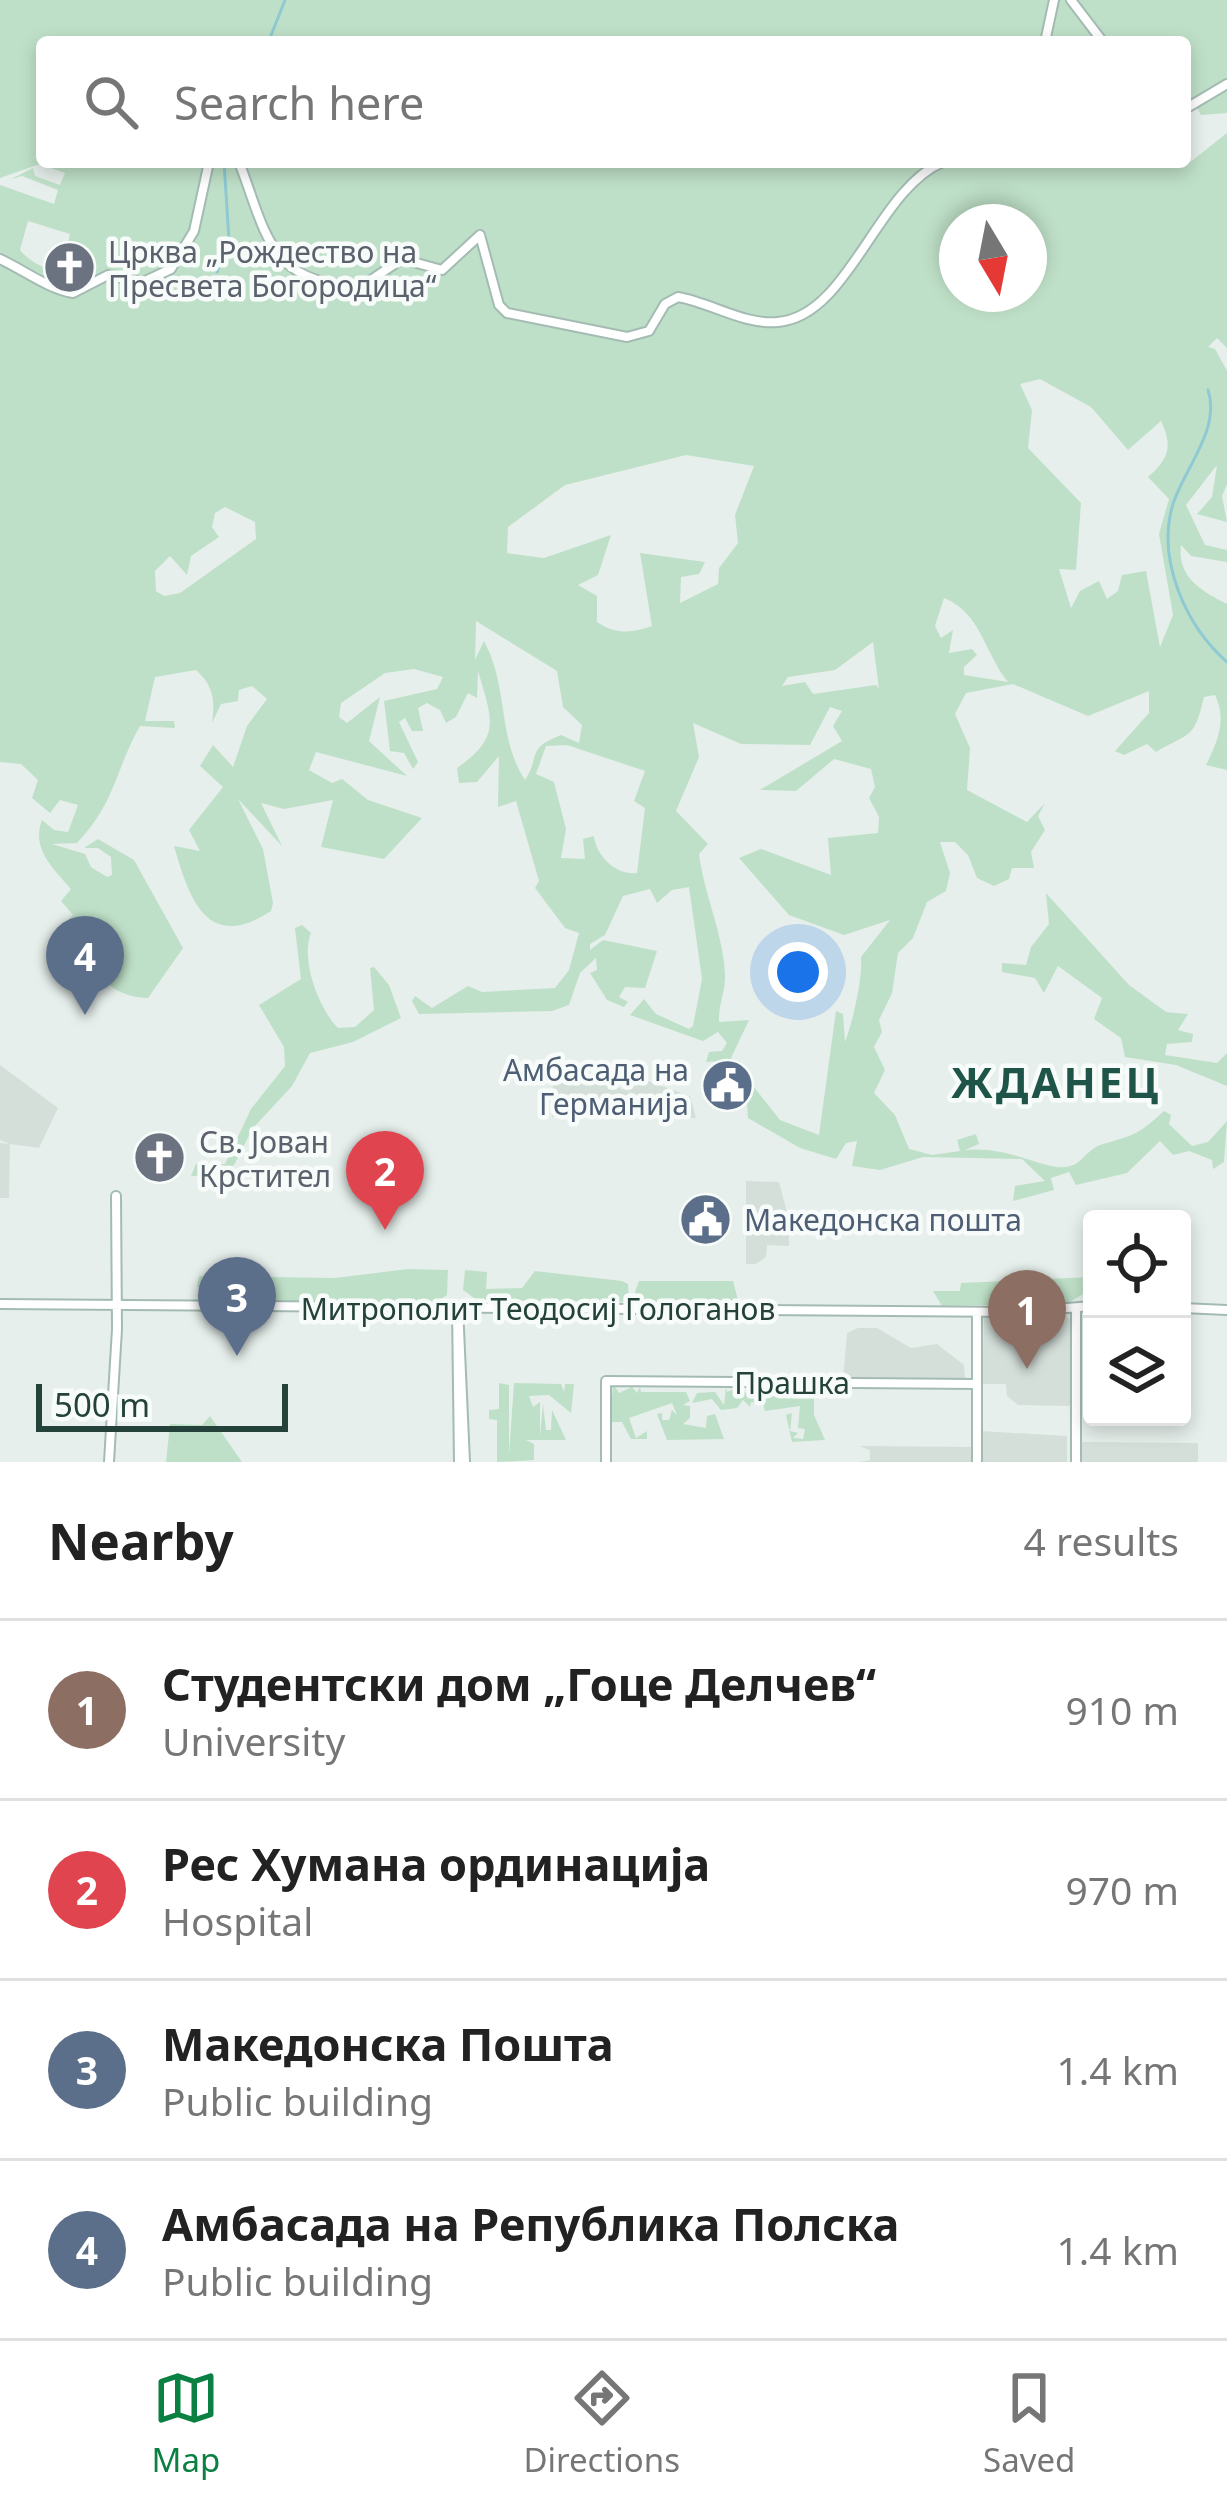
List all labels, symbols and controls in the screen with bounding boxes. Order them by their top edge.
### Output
search box [36,36,1191,168]
icon: search [78,69,144,135]
text: Search here [174,72,424,133]
north arrow [939,204,1047,312]
place label: Црква „Рождество на Пресвета Богородица“ [108,231,437,306]
church icon: Црква „Рождество на Пресвета Богородица“ [41,240,97,296]
pin: 4 [46,916,124,1015]
your location [768,942,828,1002]
place label: Амбасада на Германија [503,1049,689,1124]
district label: ЖДАНЕЦ [951,1053,1161,1110]
public building icon: Амбасада на Германија [700,1058,756,1114]
place label: Св. Јован Крстител [199,1121,331,1196]
church icon: Св. Јован Крстител [132,1130,188,1186]
pin: 2 [346,1131,424,1230]
public building icon: Македонска пошта [677,1191,733,1247]
place label: Македонска пошта [744,1199,1022,1240]
map controls [1083,1210,1191,1426]
button: locate [1083,1210,1191,1318]
pin: 3 [198,1257,276,1356]
pin: 1 [988,1270,1066,1369]
street label: Митрополит Теодосиј Гологанов [301,1288,775,1329]
button: layers [1083,1318,1191,1426]
street label: Прашка [734,1362,850,1403]
scale bar [36,1378,288,1431]
text: 500 m [54,1382,150,1427]
text: Nearby [48,1505,234,1575]
text: 4 results [1024,1514,1179,1567]
text: Студентски дом „Гоце Делчев“ [162,1653,876,1714]
text: 1 [76,1683,98,1736]
text: 910 m [1065,1683,1179,1736]
text: University [162,1714,345,1767]
text: Рес Хумана ординација [162,1833,710,1894]
text: 2 [76,1863,98,1916]
text: 970 m [1065,1863,1179,1916]
text: Hospital [162,1894,313,1947]
text: Македонска Пошта [162,2013,614,2074]
text: 3 [76,2043,98,2096]
text: 1.4 km [1057,2043,1179,2096]
text: Public building [162,2074,433,2127]
text: Амбасада на Република Полска [162,2193,899,2254]
text: 4 [76,2223,98,2276]
text: 1.4 km [1057,2223,1179,2276]
text: Public building [162,2254,433,2307]
tab: Map [152,2365,220,2482]
tab: Directions [523,2365,680,2482]
tab: Saved [983,2365,1075,2482]

